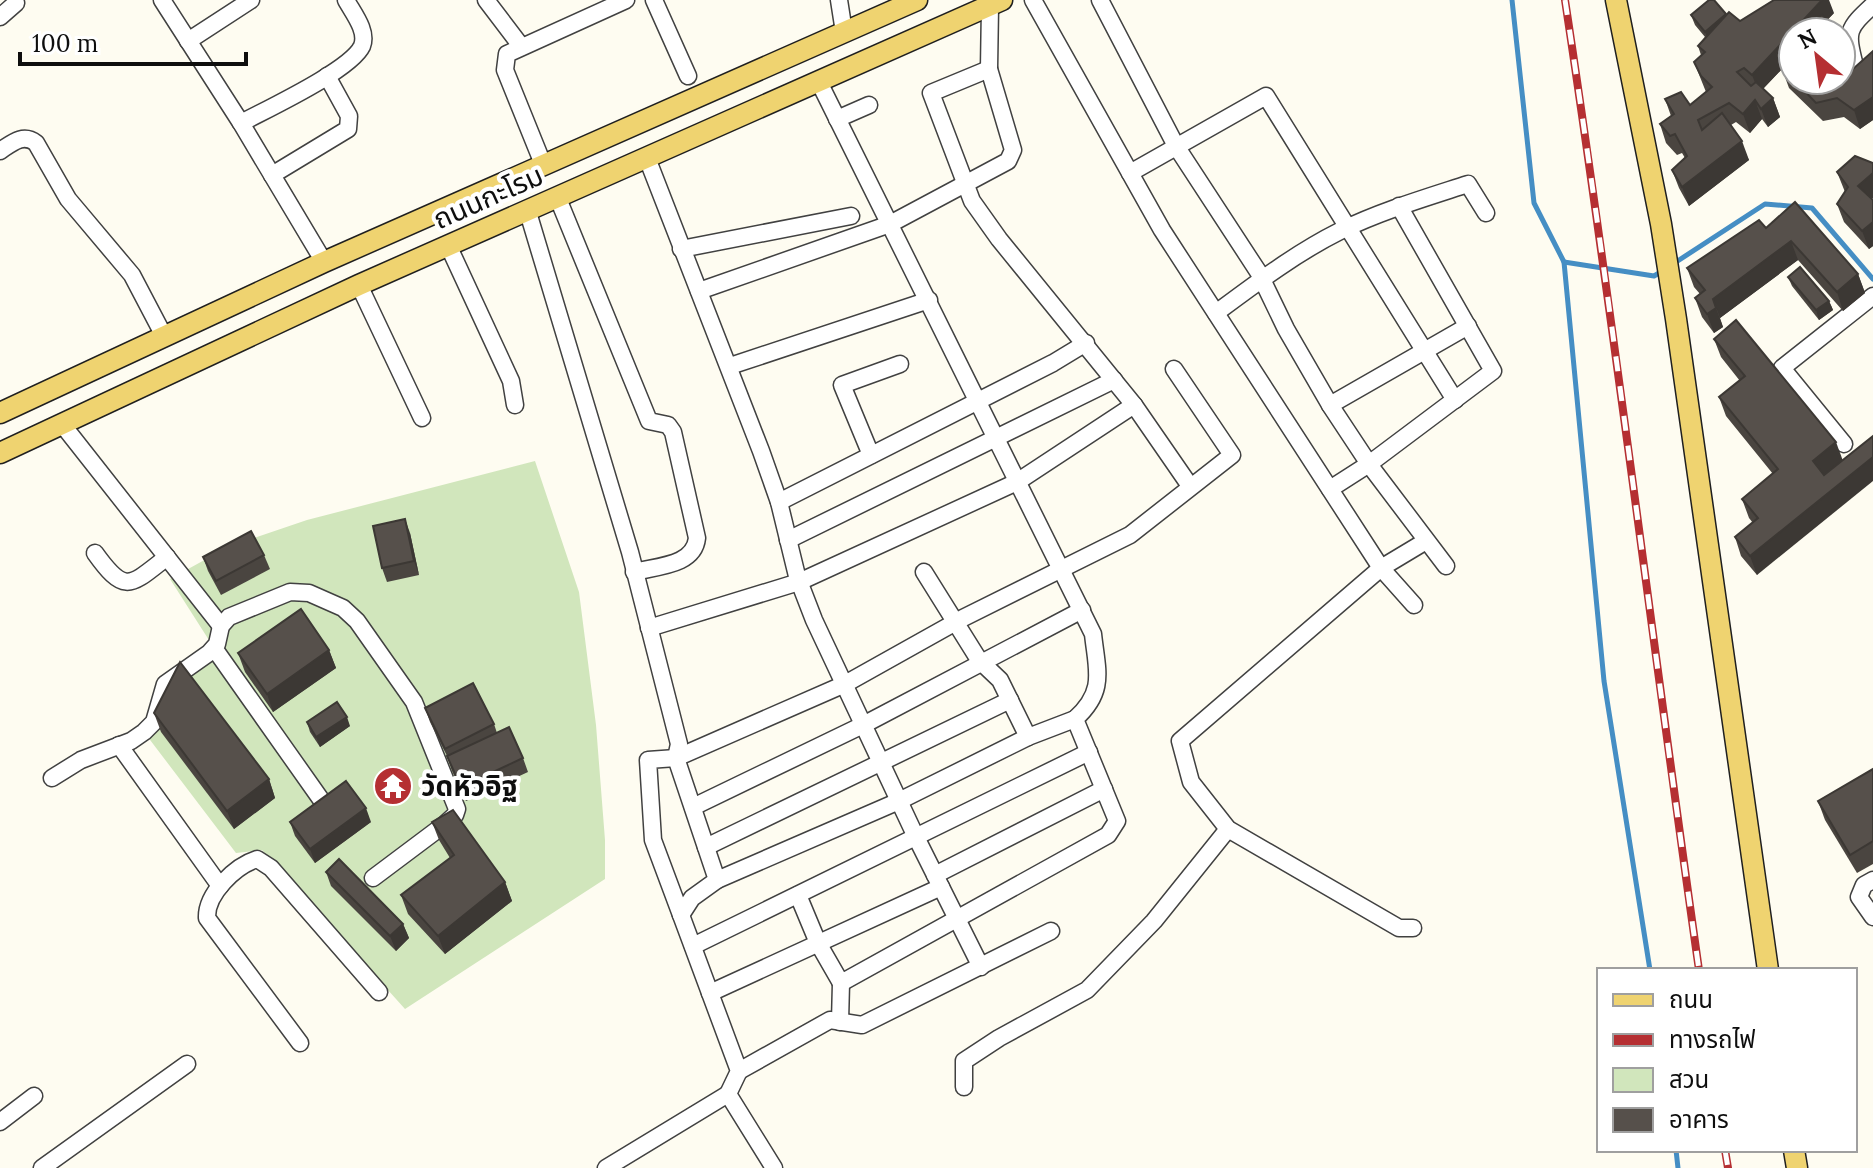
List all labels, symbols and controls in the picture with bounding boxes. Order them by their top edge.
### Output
scale bar [20,16,246,66]
north arrow [1777,16,1857,96]
text: N [1793,22,1822,55]
text: 100 m [32,28,98,59]
street label: ถนนกะโรม [427,157,549,237]
temple icon: วัดหัวอิฐ [372,765,414,807]
place label: วัดหัวอิฐ [421,768,518,804]
legend [1597,968,1857,1152]
text: ถนน [1669,984,1713,1015]
text: ทางรถไฟ [1669,1024,1756,1055]
text: สวน [1669,1064,1709,1095]
text: อาคาร [1669,1104,1729,1135]

